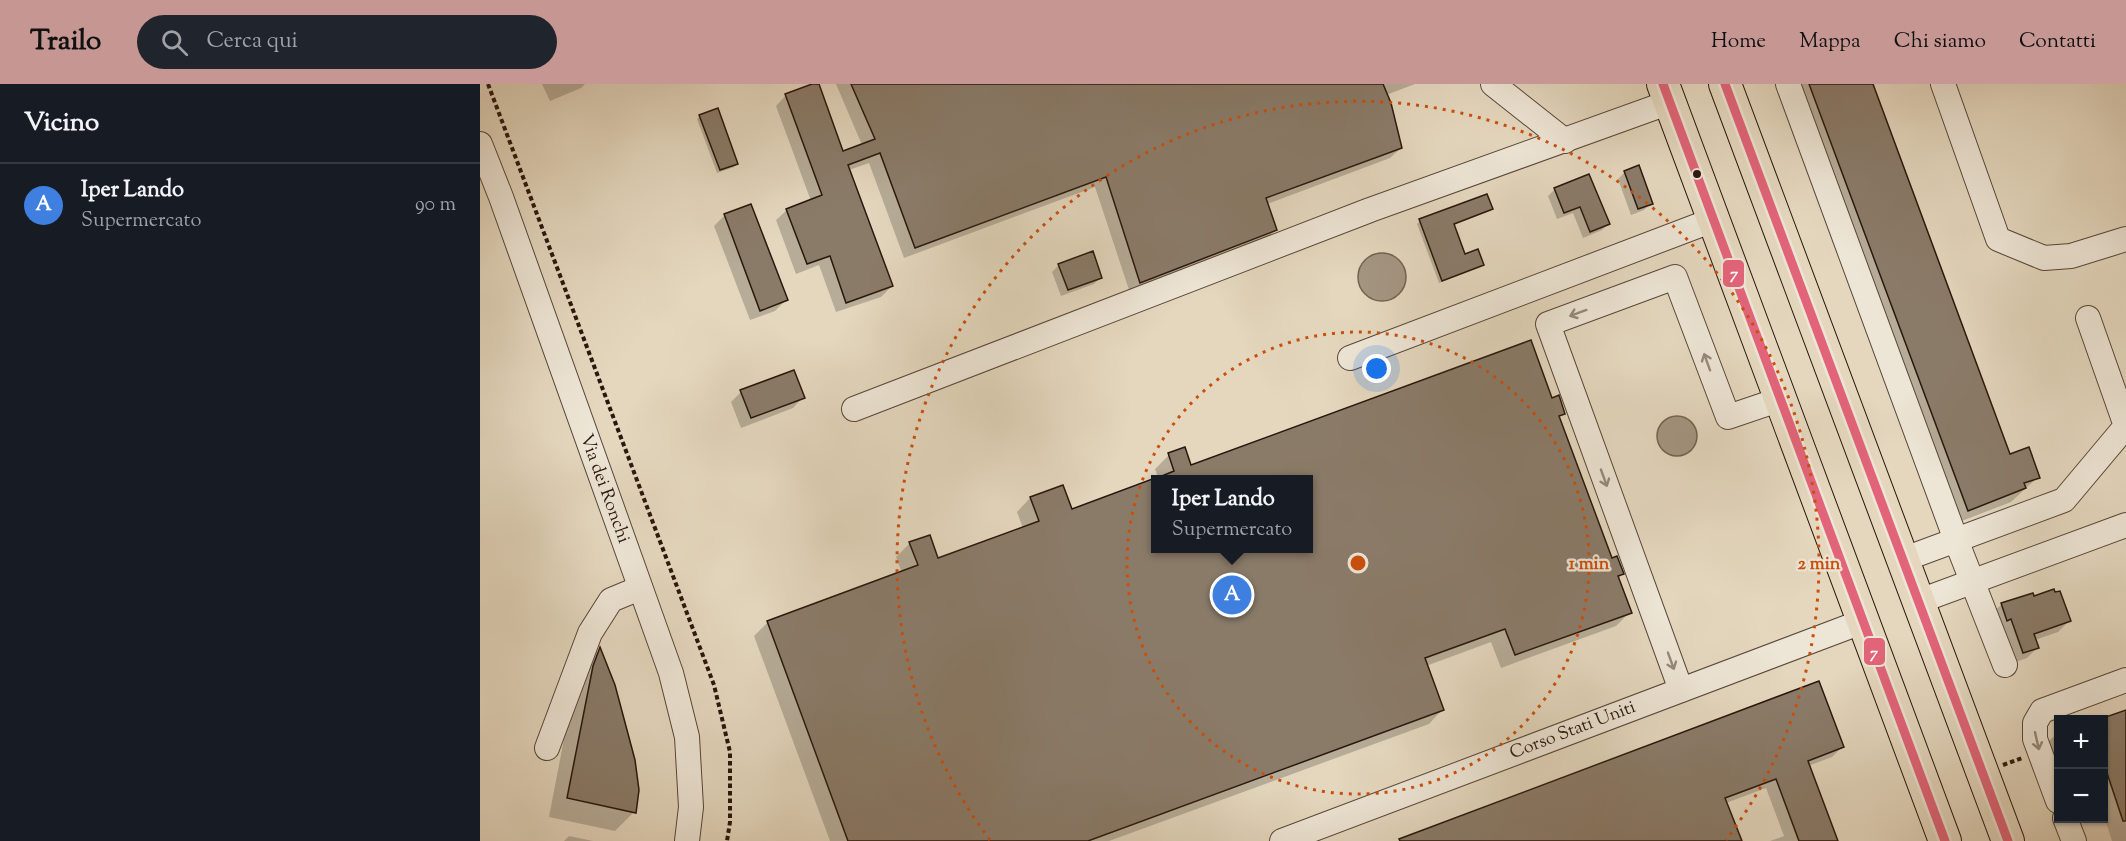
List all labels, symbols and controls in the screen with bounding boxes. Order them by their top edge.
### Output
search box [137,15,557,69]
text: Trailo [30,22,101,62]
icon: search [158,26,191,59]
text: Cerca qui [206,26,298,58]
text: Home [1711,27,1766,57]
text: Mappa [1799,27,1861,57]
text: Chi siamo [1894,27,1986,57]
text: Contatti [2019,27,2096,57]
text: Vicino [24,105,99,142]
unlabelled marker [1691,168,1703,180]
text: Iper Lando [81,175,184,207]
text: A [35,191,52,220]
text: 90 m [415,191,456,220]
text: Supermercato [81,207,201,236]
line badge: 7 [1722,259,1745,288]
text: 7 [1730,264,1739,287]
one-way arrow [1569,308,1588,319]
your location [1362,354,1391,383]
one-way arrow [1701,354,1712,372]
street label: Via dei Ronchi [572,431,636,547]
one-way arrow [1600,468,1611,487]
popup [1151,475,1313,553]
text: Iper Lando [1172,484,1275,516]
text: Supermercato [1172,516,1292,545]
text: 1 min [1569,552,1610,578]
text: 2 min [1798,552,1841,578]
centre of rings [1348,553,1368,573]
pin: A [1212,572,1251,618]
line badge: 7 [1863,637,1886,666]
text: 7 [1870,643,1879,666]
one-way arrow [1667,651,1678,670]
street label: Corso Stati Uniti [1506,695,1640,767]
map controls [2054,715,2108,823]
button: + [2054,715,2108,769]
one-way arrow [2032,731,2044,750]
button: − [2054,769,2108,823]

